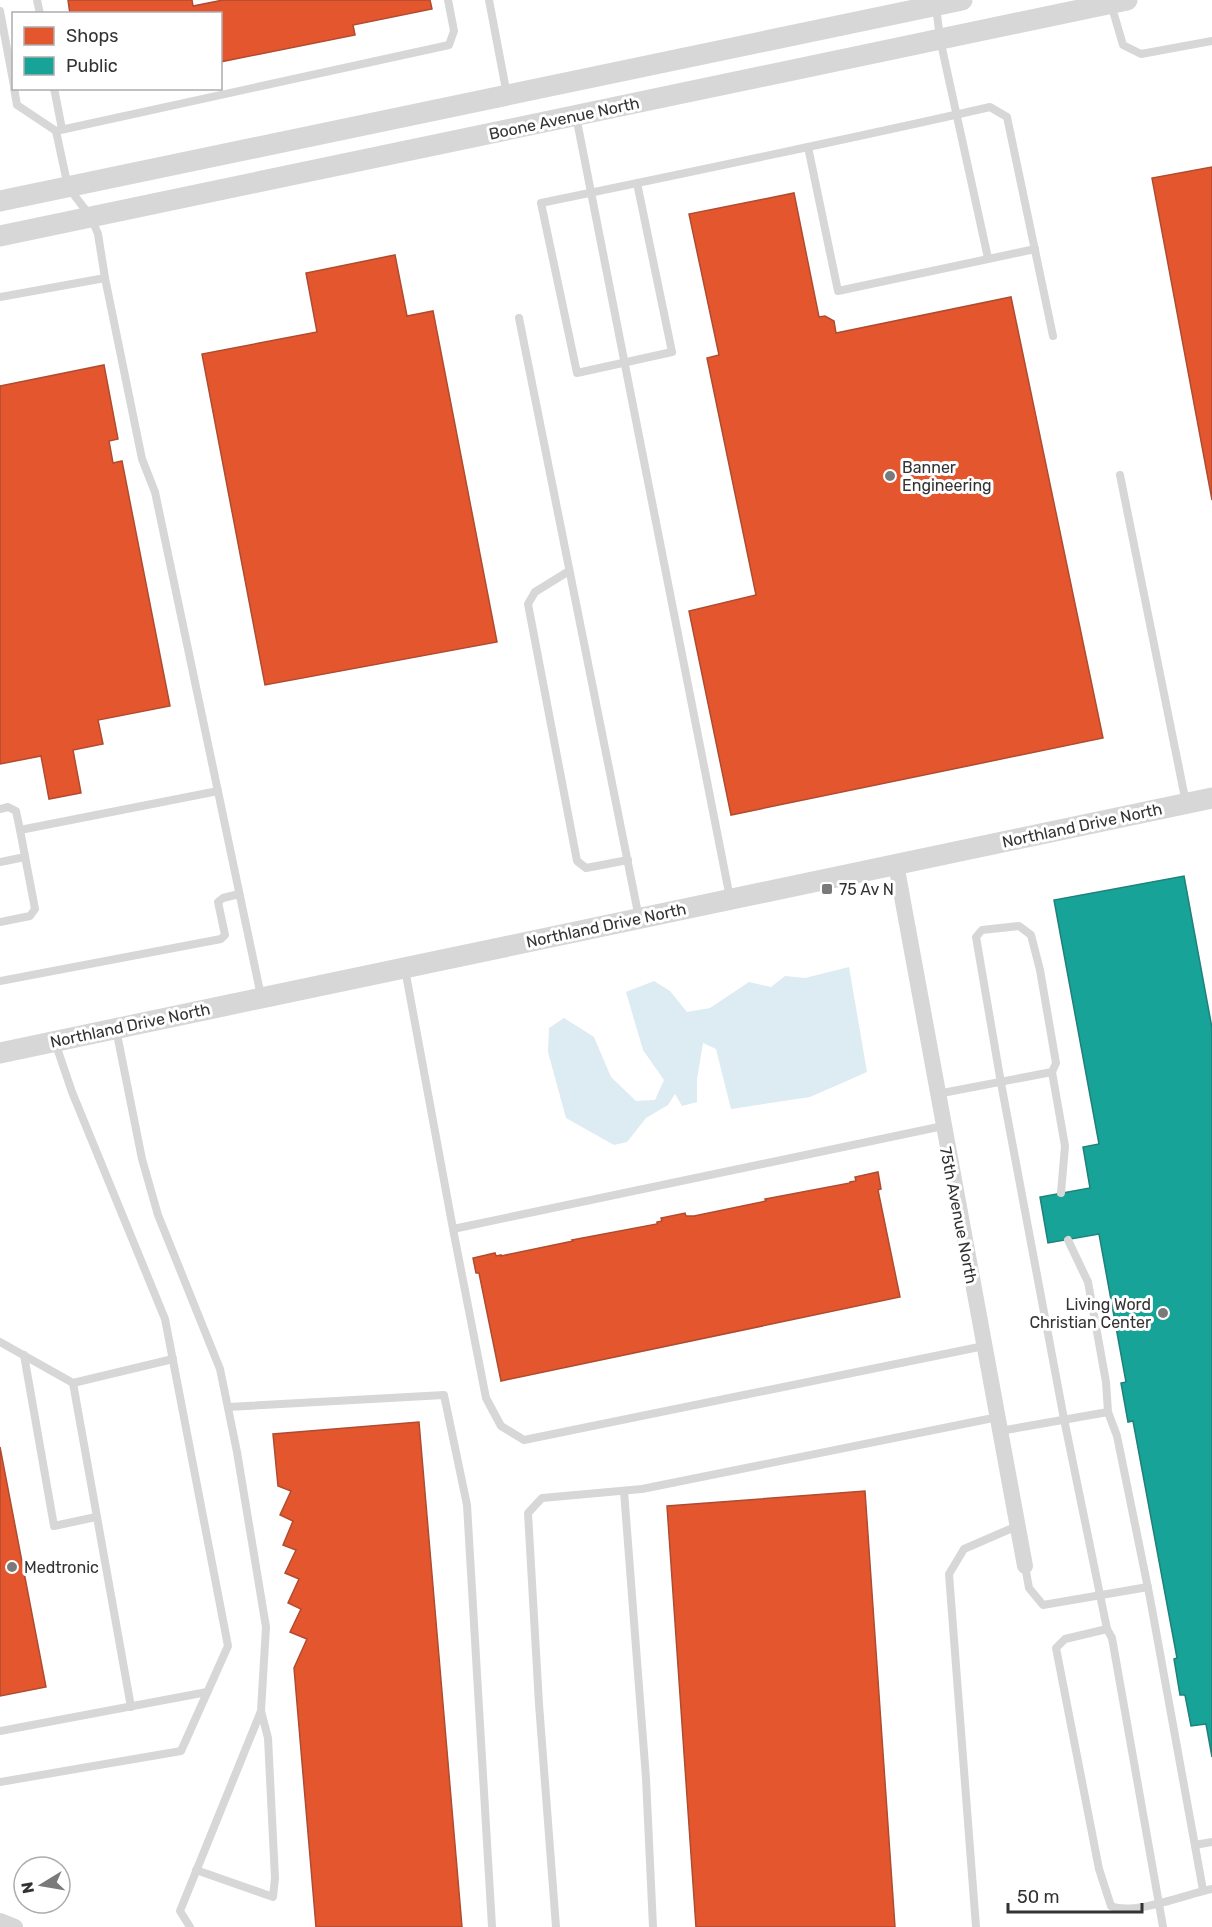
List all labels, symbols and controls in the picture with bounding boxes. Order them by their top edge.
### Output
legend [12,12,222,90]
text: Shops [66,25,118,47]
text: Public [66,55,118,77]
street label: Boone Avenue North [487,93,641,144]
place label: Banner Engineering [902,458,992,495]
marker: Banner Engineering [883,469,897,483]
street label: Northland Drive North [1000,799,1164,852]
place label: 75 Av N [839,880,894,899]
marker: 75 Av N [820,882,834,896]
street label: Northland Drive North [524,899,688,952]
street label: Northland Drive North [48,999,212,1052]
street label: 75th Avenue North [936,1145,981,1285]
place label: Living Word Christian Center [1029,1295,1151,1332]
marker: Living Word Christian Center [1156,1306,1170,1320]
place label: Medtronic [24,1558,99,1577]
marker: Medtronic [5,1560,19,1574]
north arrow [12,1855,72,1915]
scale bar [1008,1876,1142,1914]
text: N [17,1880,38,1895]
text: 50 m [1017,1886,1060,1908]

